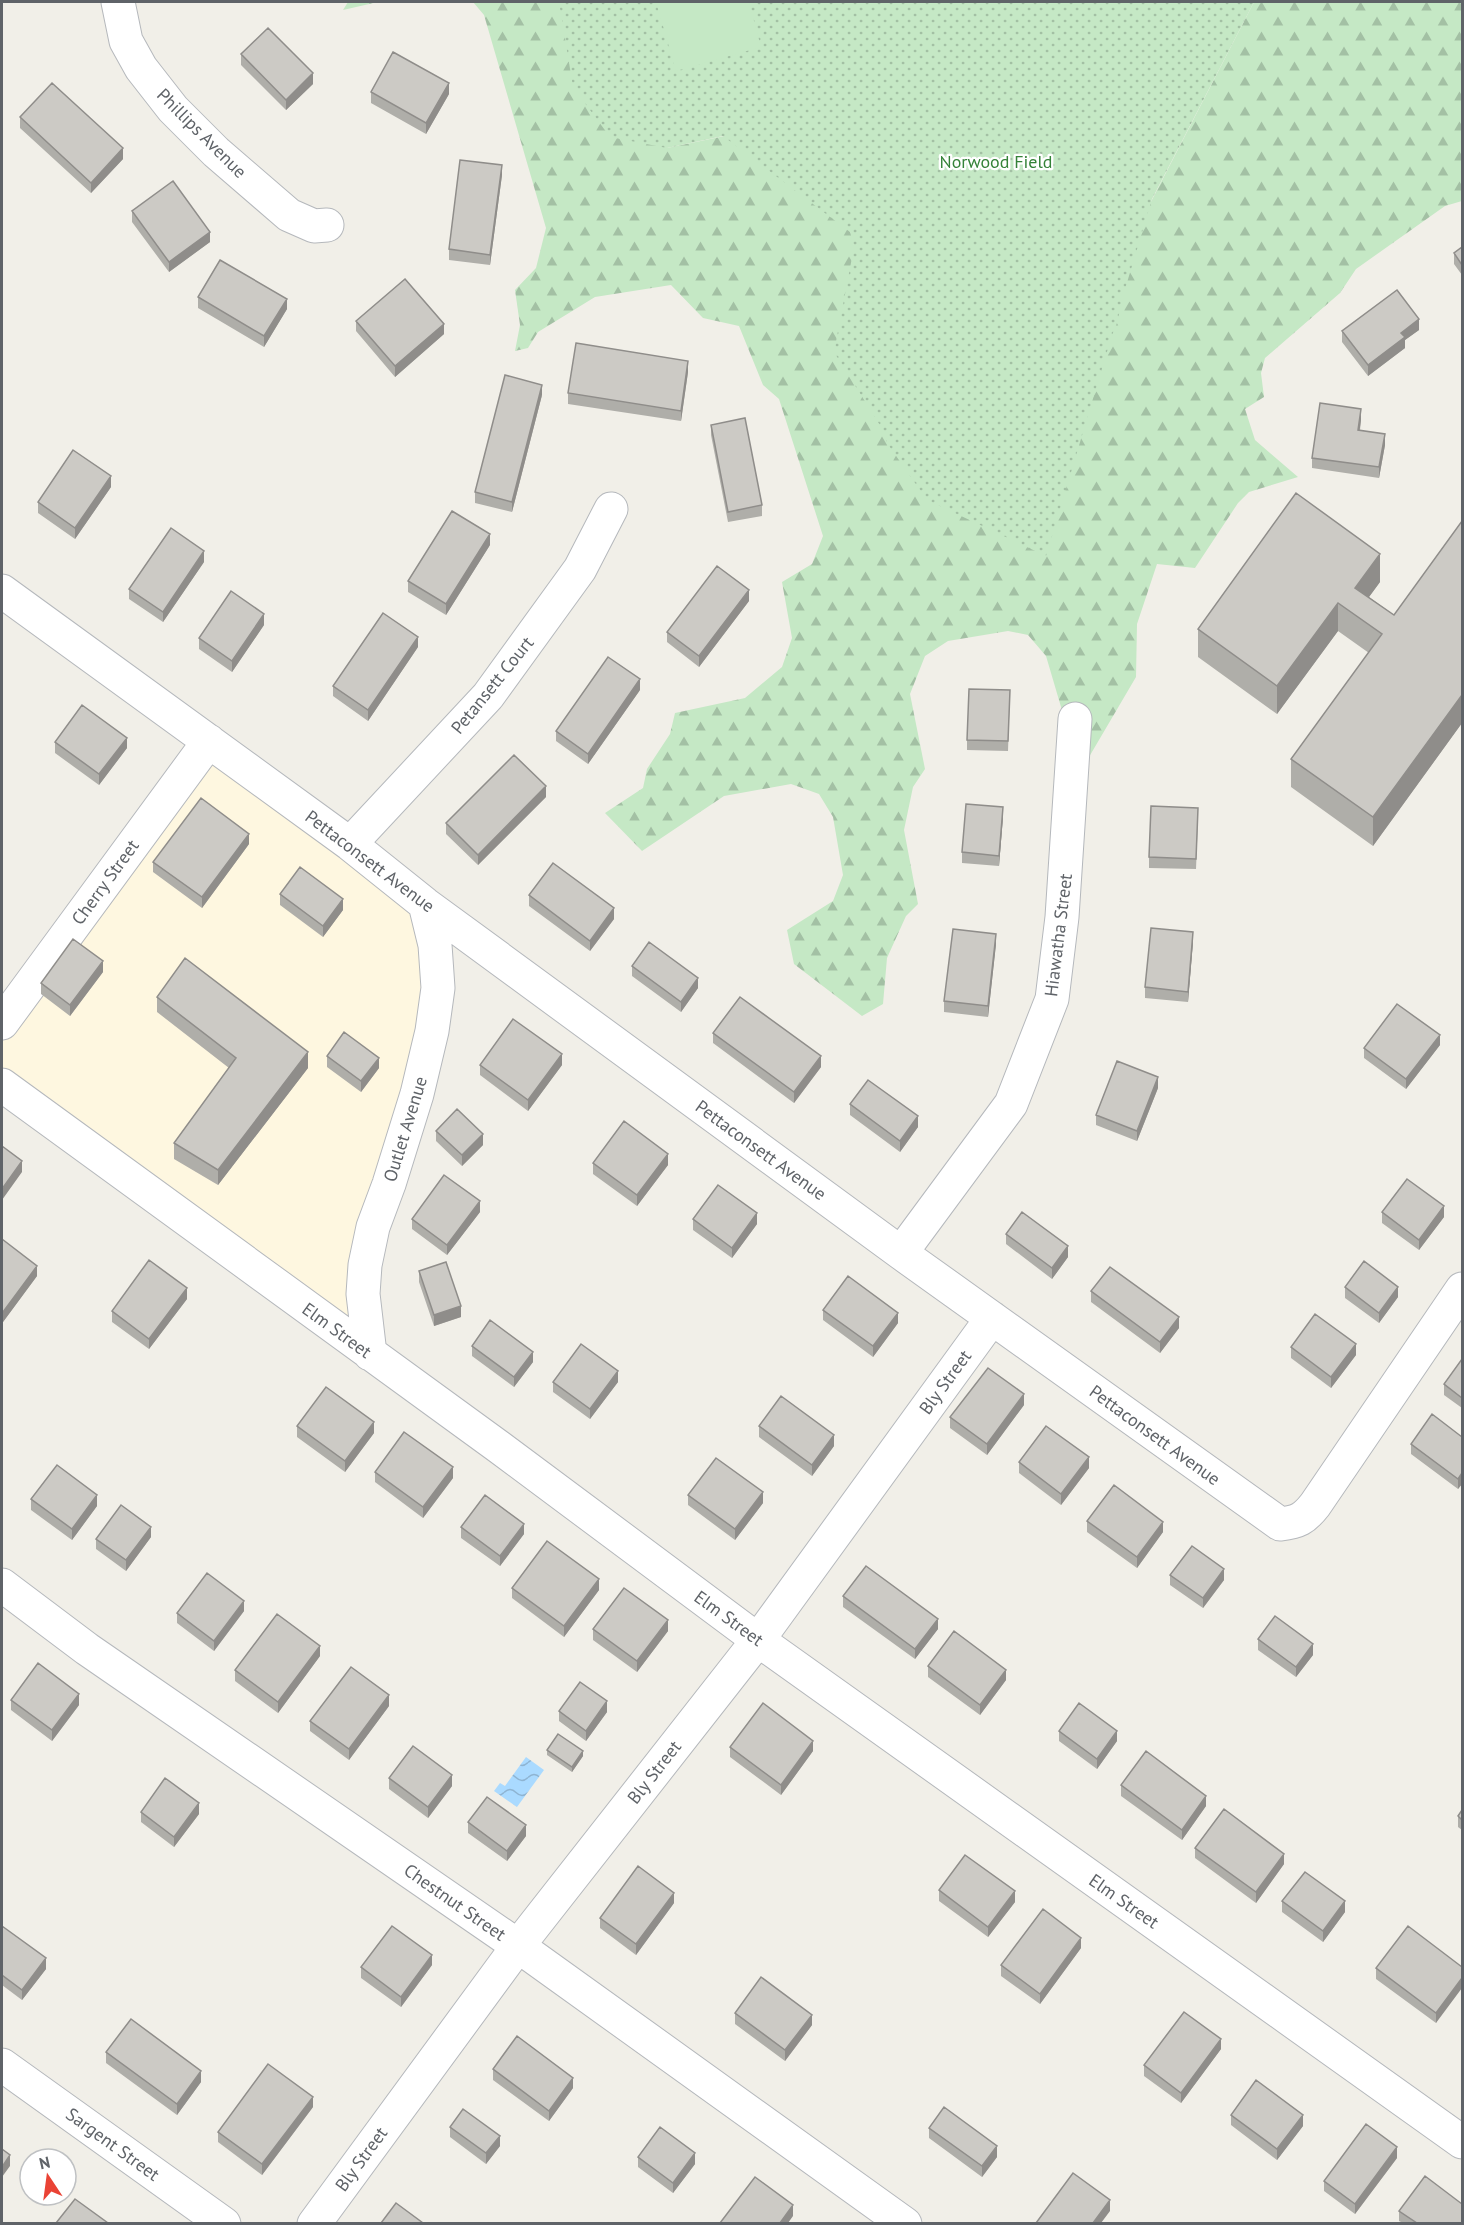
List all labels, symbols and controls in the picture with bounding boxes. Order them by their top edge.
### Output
street label: Phillips Avenue [152,83,252,183]
park label: Norwood Field [940,150,1052,173]
street label: Petansett Court [446,632,538,738]
street label: Pettaconsett Avenue [301,805,439,917]
street label: Cherry Street [66,835,144,929]
street label: Hiawatha Street [1039,872,1077,998]
street label: Outlet Avenue [378,1073,432,1185]
street label: Pettaconsett Avenue [691,1095,831,1205]
street label: Elm Street [298,1297,376,1363]
street label: Bly Street [914,1345,976,1419]
street label: Pettaconsett Avenue [1085,1380,1225,1490]
street label: Elm Street [690,1585,768,1651]
street label: Bly Street [622,1736,686,1808]
street label: Chestnut Street [400,1858,510,1946]
street label: Elm Street [1085,1869,1163,1933]
street label: Sargent Street [62,2102,164,2186]
street label: Bly Street [330,2122,392,2196]
north arrow [18,2147,78,2207]
text: N [37,2151,52,2173]

